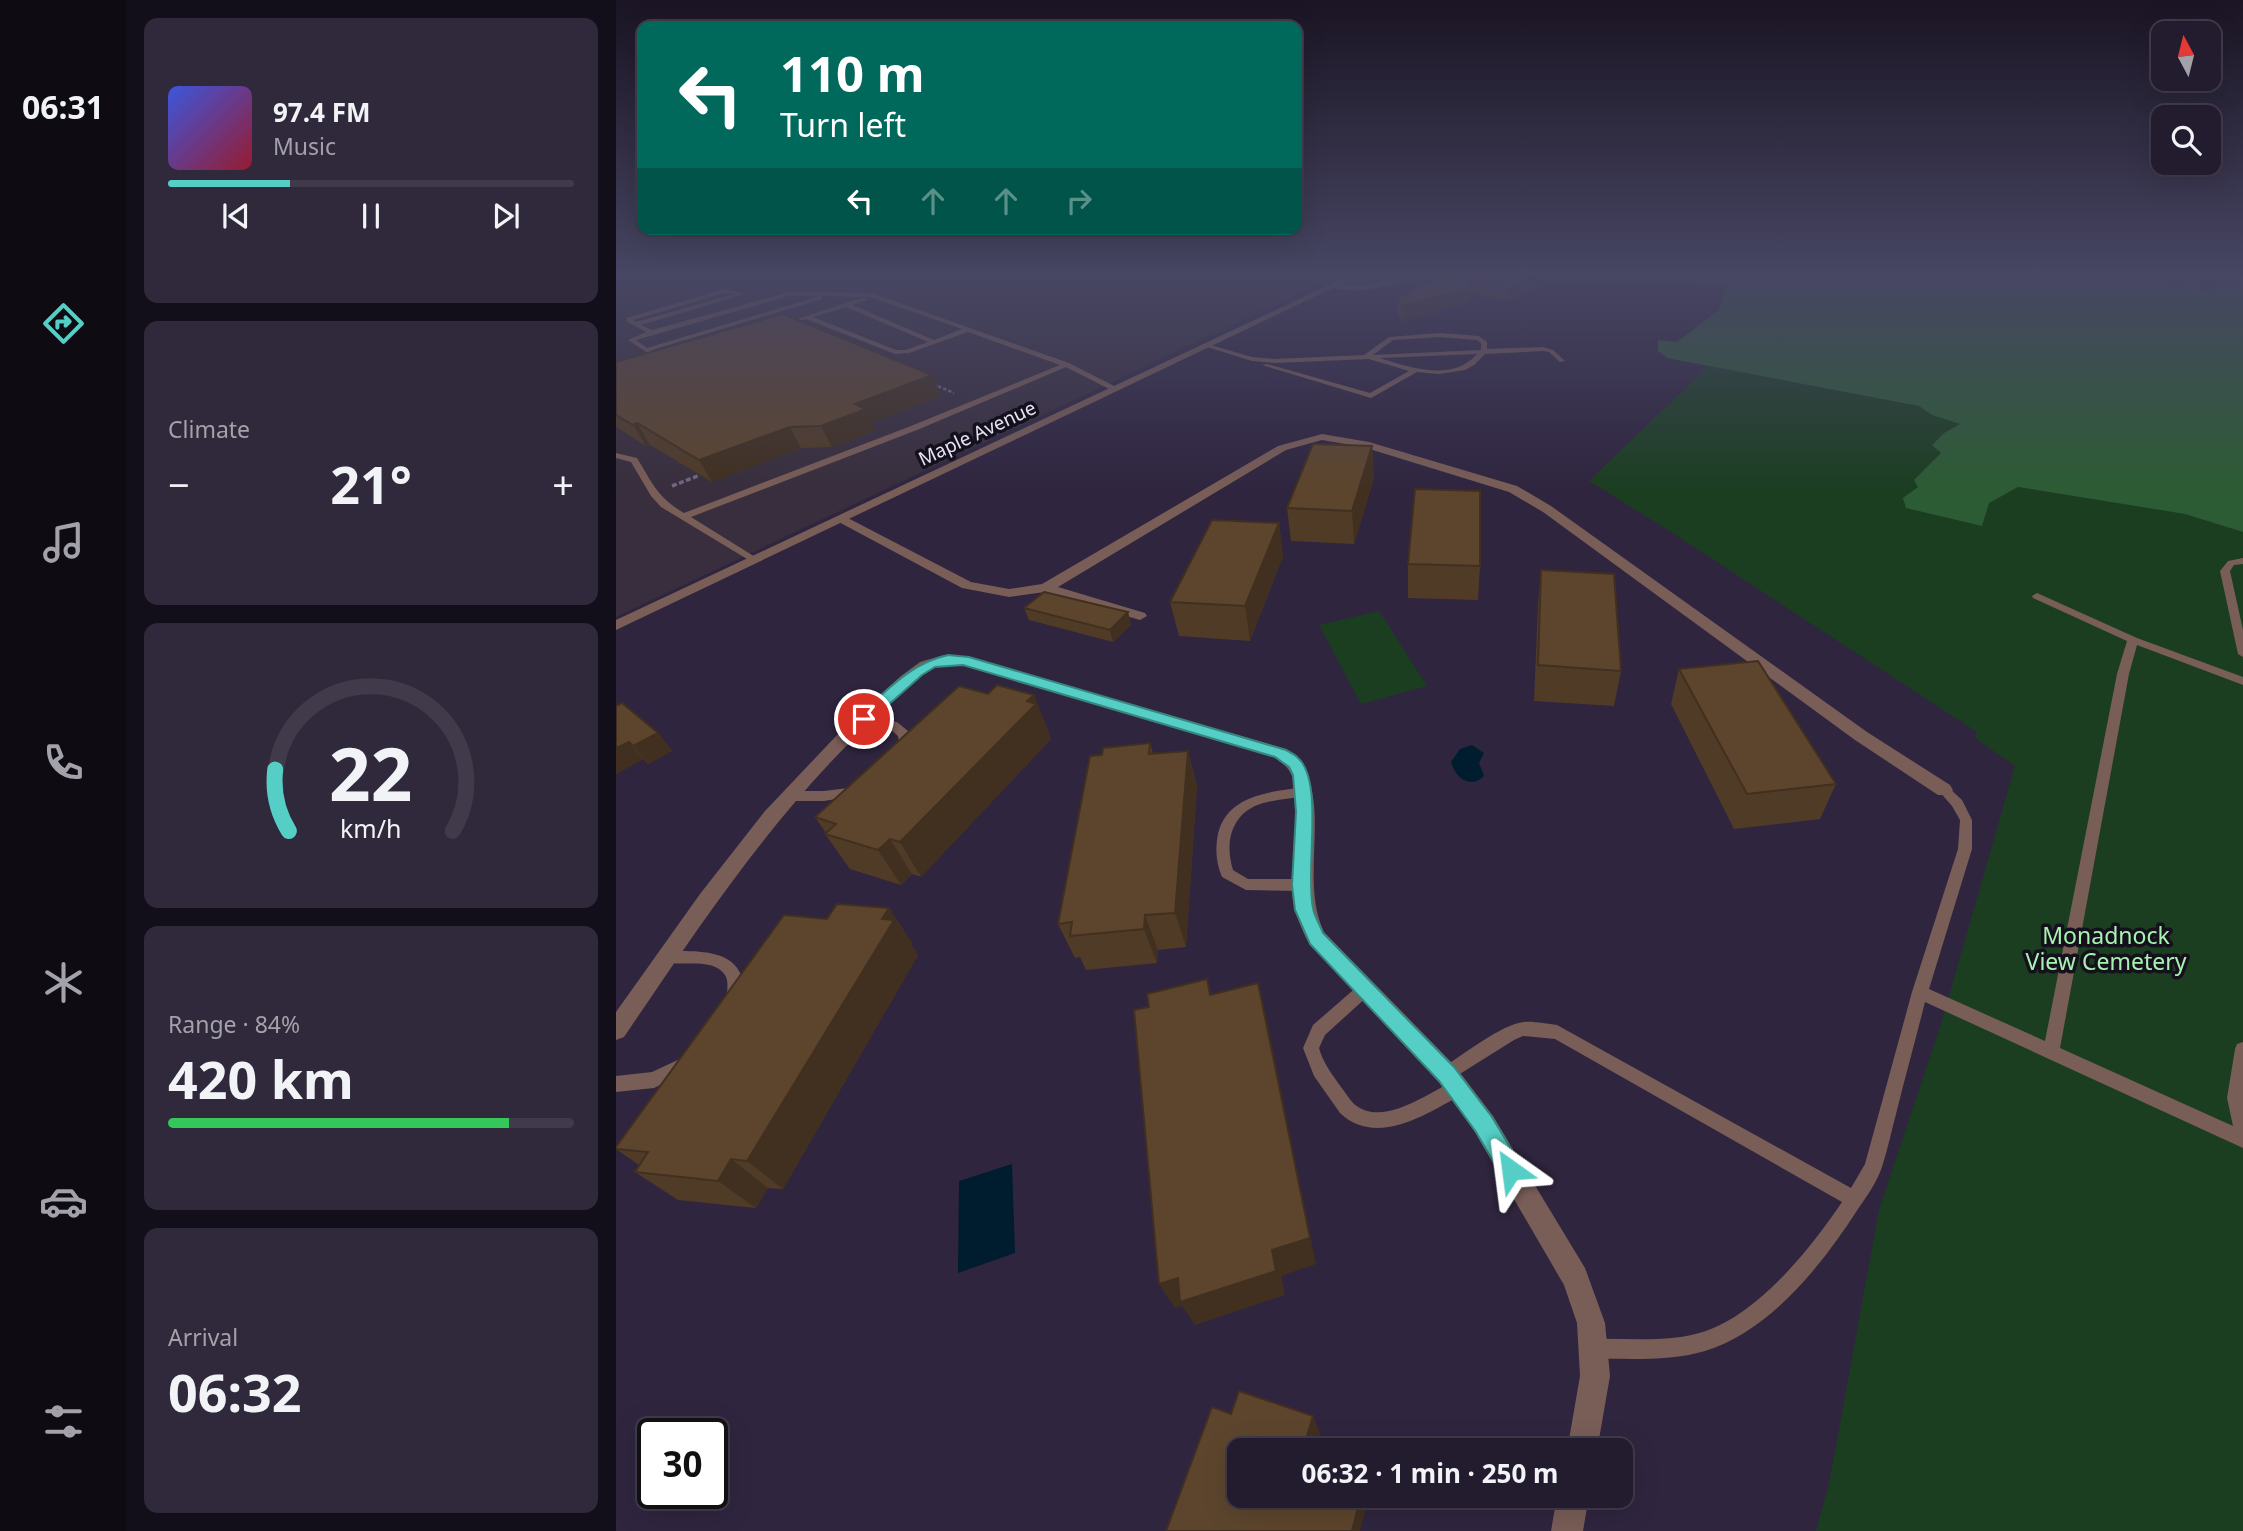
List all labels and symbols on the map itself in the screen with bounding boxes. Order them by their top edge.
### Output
north arrow [2151,21,2221,91]
street label: Maple Avenue [914,394,1040,472]
pin [834,689,894,749]
park label: Monadnock View Cemetery [2026,919,2187,977]
position arrow [1474,1133,1548,1207]
speed limit sign: 30 [637,1418,728,1509]

